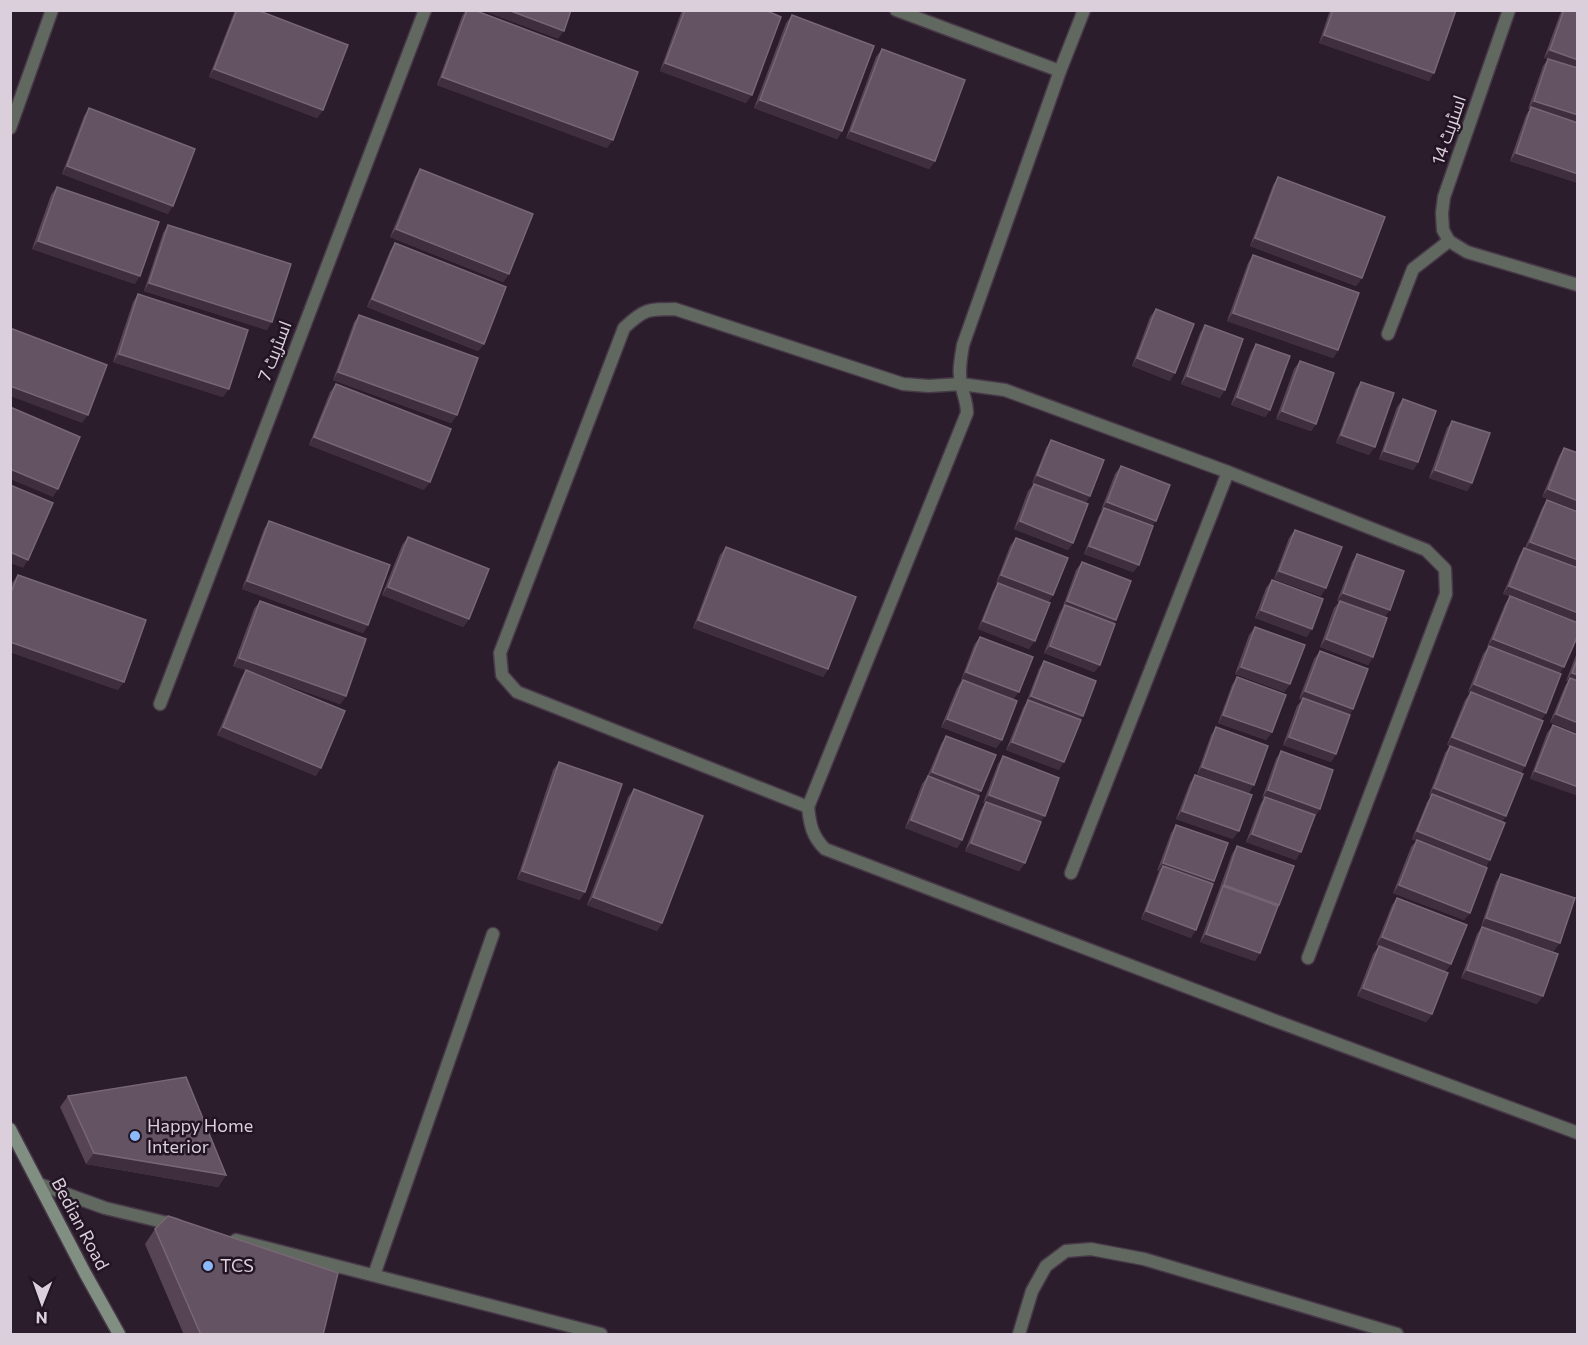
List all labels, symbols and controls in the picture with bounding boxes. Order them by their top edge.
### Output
street label: اسٹریٹ 14 [1426,92,1471,168]
street label: اسٹریٹ 7 [253,317,297,384]
place label: Happy Home Interior [147,1114,253,1157]
marker: Happy Home Interior [128,1129,142,1143]
street label: Bedian Road [47,1174,114,1273]
place label: TCS [220,1254,254,1276]
marker: TCS [201,1259,215,1273]
north arrow [12,1273,72,1333]
text: N [36,1309,48,1328]

